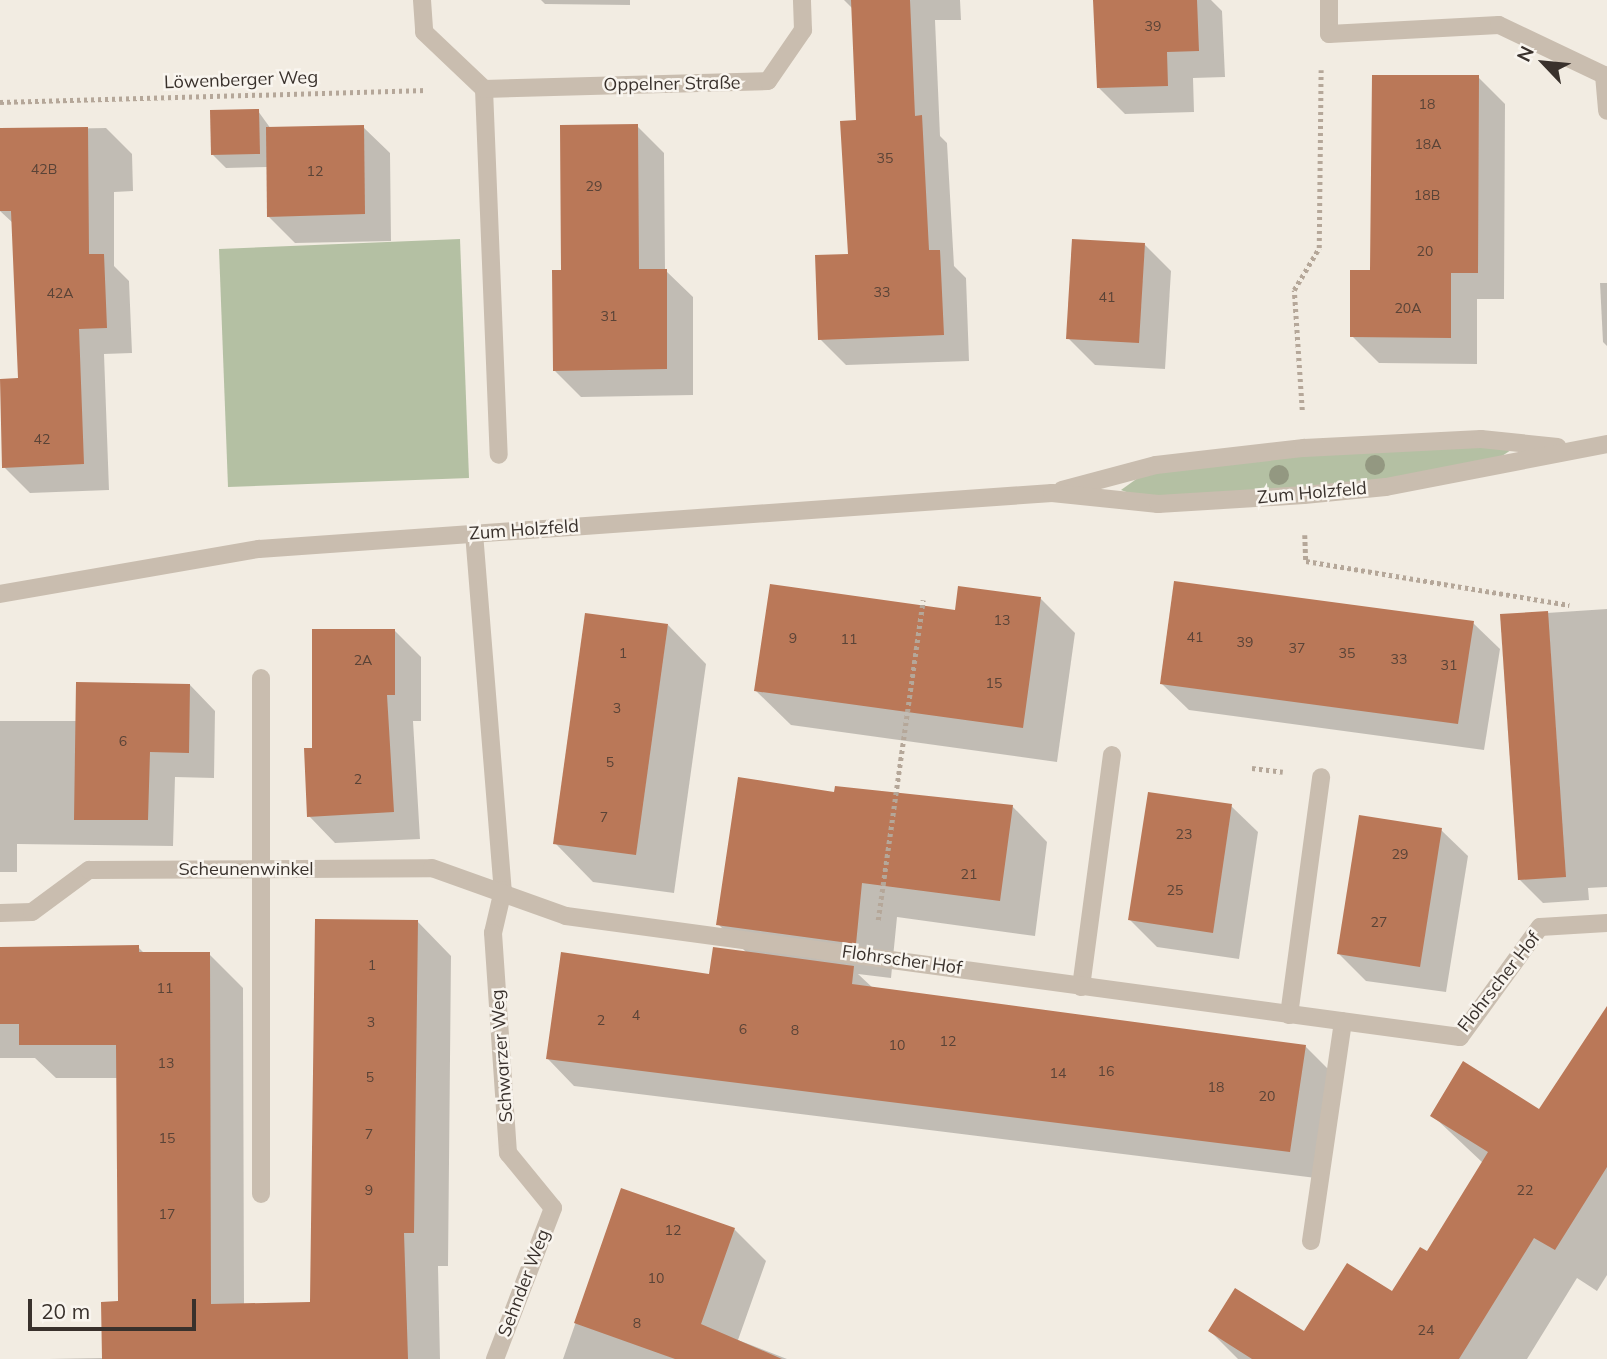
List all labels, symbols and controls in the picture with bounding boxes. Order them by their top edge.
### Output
house number: 39 [1145,18,1161,34]
north arrow [1509,28,1579,98]
text: N [1511,42,1539,66]
street label: Löwenberger Weg [164,67,318,93]
street label: Oppelner Straße [603,72,741,96]
house number: 18 [1419,96,1435,112]
house number: 18A [1414,136,1442,152]
house number: 35 [877,150,893,166]
house number: 42B [31,161,57,177]
house number: 12 [307,163,323,179]
house number: 29 [586,178,602,194]
house number: 18B [1414,187,1440,203]
house number: 20 [1417,243,1433,259]
house number: 33 [874,284,890,300]
house number: 42A [46,285,74,301]
house number: 41 [1099,289,1115,305]
house number: 20A [1394,300,1422,316]
house number: 31 [601,308,617,324]
house number: 42 [34,431,50,447]
street label: Zum Holzfeld [1256,477,1368,509]
street label: Zum Holzfeld [468,515,580,545]
house number: 13 [994,612,1010,628]
house number: 41 [1187,629,1203,645]
house number: 9 [789,630,797,646]
house number: 11 [841,631,857,647]
house number: 39 [1237,634,1253,650]
house number: 37 [1289,640,1305,656]
house number: 1 [619,645,627,661]
house number: 35 [1339,645,1355,661]
house number: 33 [1391,651,1407,667]
house number: 2A [354,652,372,668]
house number: 31 [1441,657,1457,673]
house number: 15 [986,675,1002,691]
house number: 3 [613,700,621,716]
house number: 6 [119,733,127,749]
house number: 5 [606,754,614,770]
house number: 2 [354,771,362,787]
house number: 7 [600,809,608,825]
house number: 23 [1176,826,1192,842]
house number: 29 [1392,846,1408,862]
street label: Scheunenwinkel [178,858,314,880]
house number: 21 [961,866,977,882]
house number: 25 [1167,882,1183,898]
house number: 27 [1371,914,1387,930]
street label: Flohrscher Hof [1453,928,1545,1036]
street label: Flohrscher Hof [841,941,963,979]
house number: 1 [368,957,376,973]
house number: 11 [157,980,173,996]
street label: Schwarzer Weg [487,989,517,1123]
house number: 4 [632,1007,640,1023]
house number: 2 [597,1012,605,1028]
house number: 3 [367,1014,375,1030]
house number: 6 [739,1021,747,1037]
house number: 8 [791,1022,799,1038]
house number: 12 [940,1033,956,1049]
house number: 10 [889,1037,905,1053]
house number: 13 [158,1055,174,1071]
house number: 16 [1098,1063,1114,1079]
house number: 14 [1050,1065,1066,1081]
house number: 5 [366,1069,374,1085]
house number: 18 [1208,1079,1224,1095]
house number: 20 [1259,1088,1275,1104]
house number: 7 [365,1126,373,1142]
house number: 15 [159,1130,175,1146]
house number: 9 [365,1182,373,1198]
house number: 22 [1517,1182,1533,1198]
house number: 17 [159,1206,175,1222]
house number: 12 [665,1222,681,1238]
street label: Sehnder Weg [494,1226,554,1340]
house number: 10 [648,1270,664,1286]
scale bar [32,1286,200,1330]
text: 20 m [41,1298,90,1324]
house number: 8 [633,1315,641,1331]
house number: 24 [1418,1322,1434,1338]

